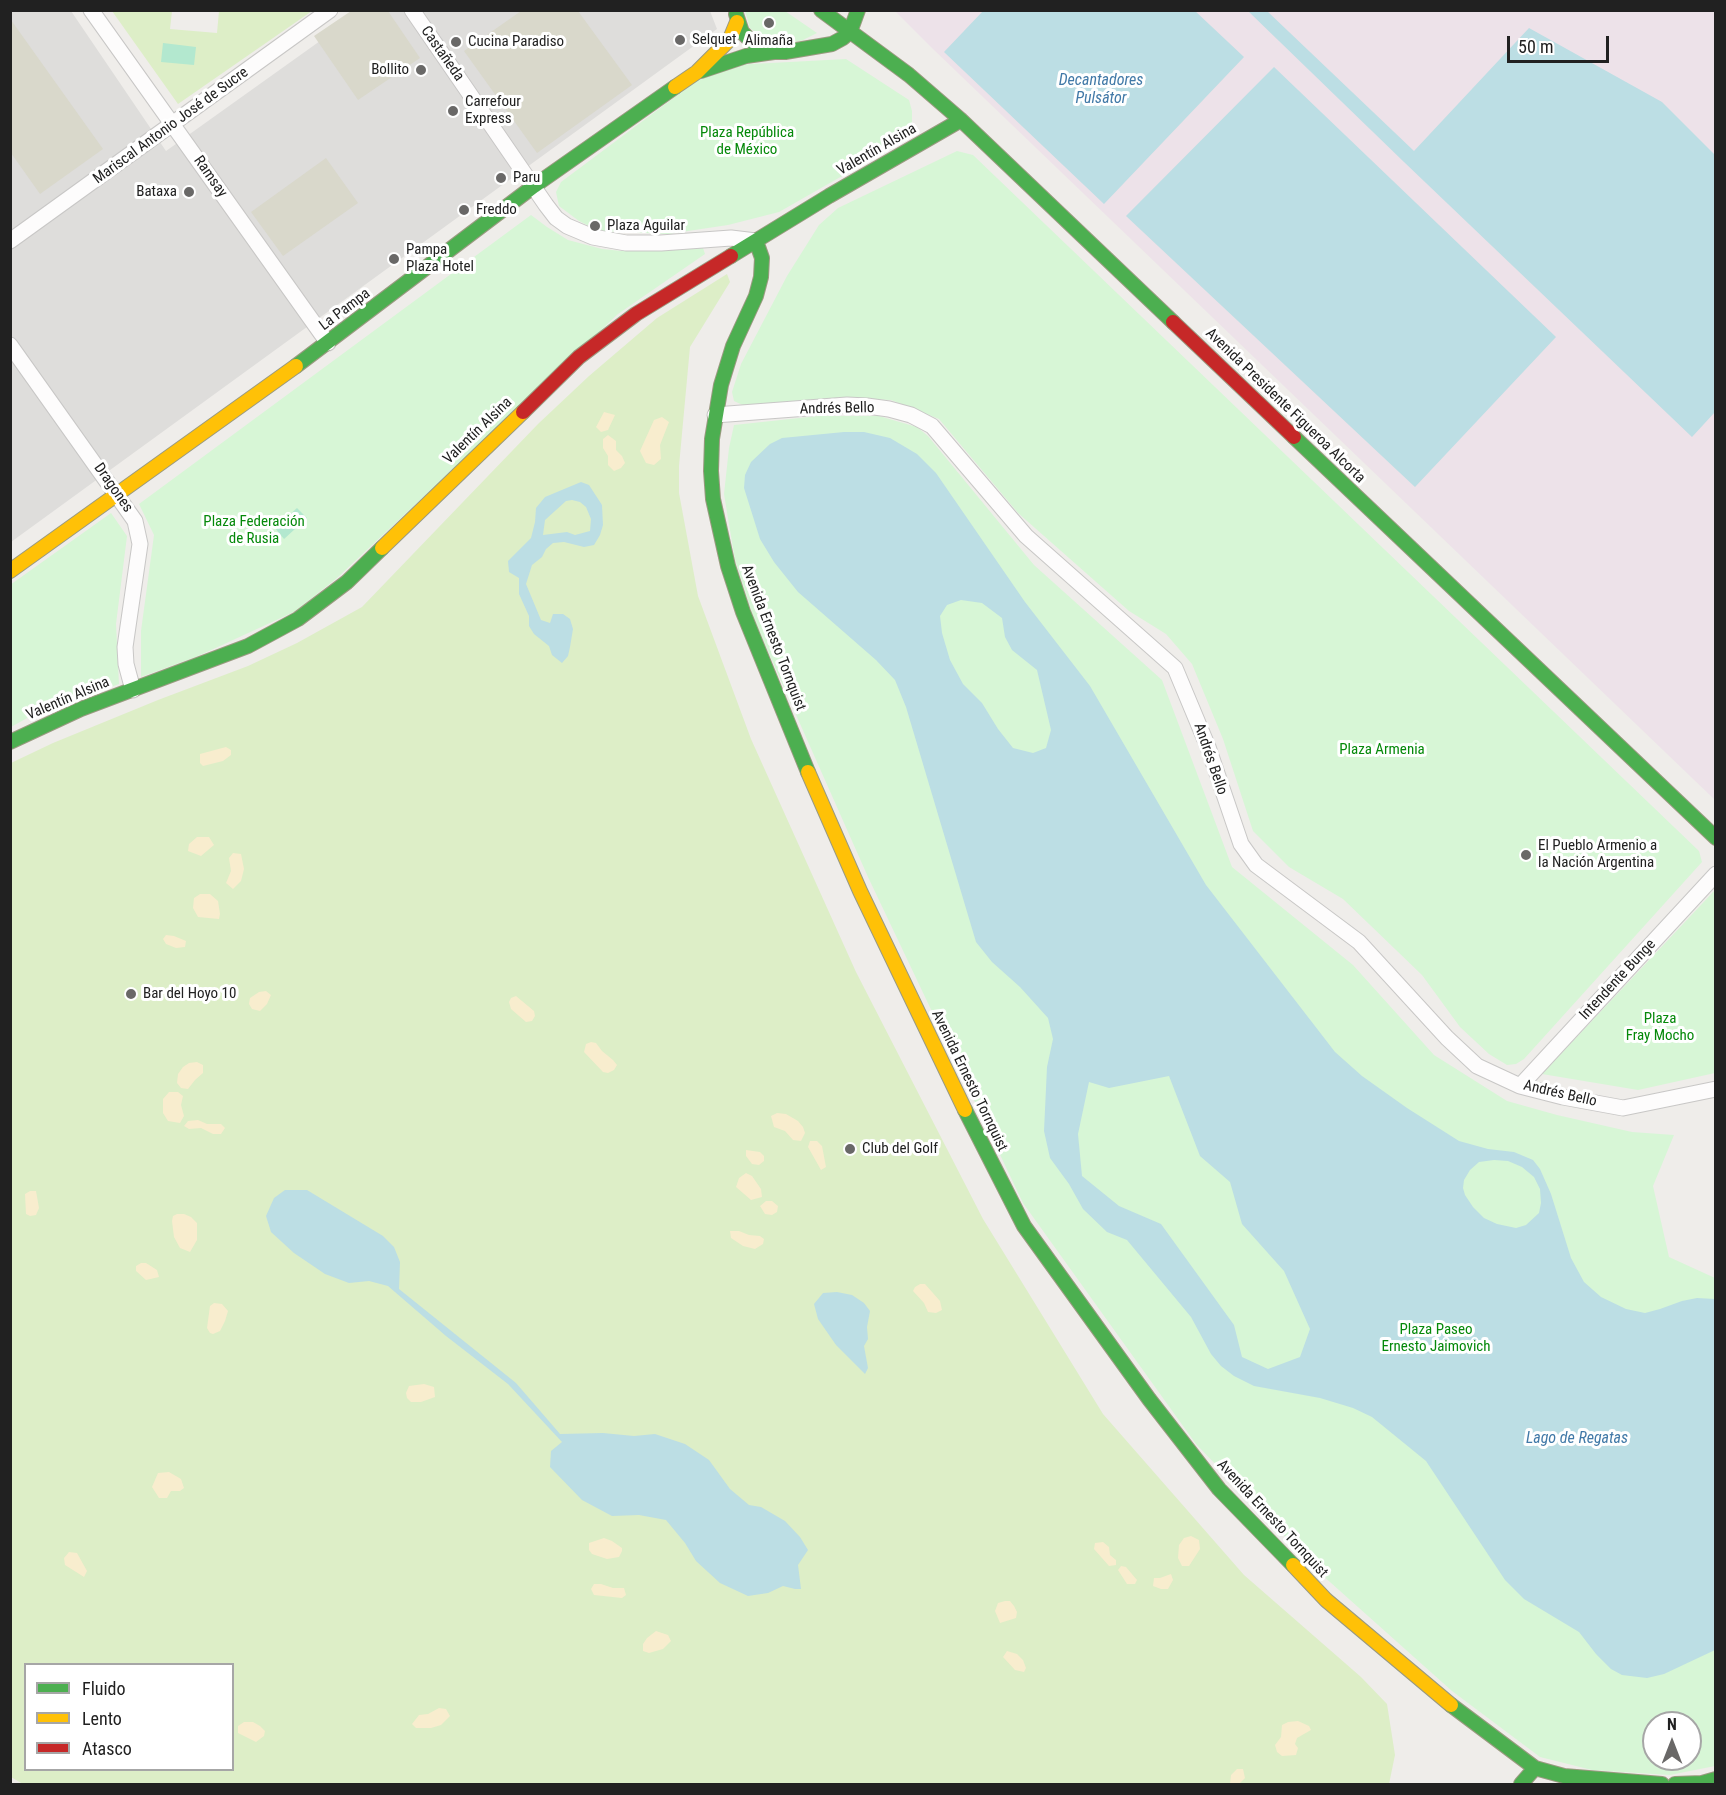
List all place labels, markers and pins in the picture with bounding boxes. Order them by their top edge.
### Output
marker: Alimaña [762,16,776,30]
place label: Selquet [692,31,736,49]
place label: Alimaña [745,32,793,50]
place label: Cucina Paradiso [468,33,564,51]
marker: Selquet [673,33,687,47]
marker: Cucina Paradiso [449,35,463,49]
place label: Bollito [371,61,409,79]
marker: Bollito [414,63,428,77]
place label: Carrefour Express [465,93,521,128]
marker: Carrefour Express [446,104,460,118]
place label: Paru [513,169,540,187]
marker: Paru [494,171,508,185]
place label: Bataxa [136,183,177,201]
marker: Bataxa [182,185,196,199]
place label: Freddo [476,201,517,219]
marker: Freddo [457,203,471,217]
place label: Plaza Aguilar [607,217,685,235]
marker: Plaza Aguilar [588,219,602,233]
place label: Pampa Plaza Hotel [406,241,474,276]
marker: Pampa Plaza Hotel [387,252,401,266]
place label: El Pueblo Armenio a la Nación Argentina [1538,837,1657,872]
marker: El Pueblo Armenio a la Nación Argentina [1519,848,1533,862]
place label: Bar del Hoyo 10 [143,985,236,1003]
marker: Bar del Hoyo 10 [124,987,138,1001]
place label: Club del Golf [862,1140,938,1158]
marker: Club del Golf [843,1142,857,1156]

